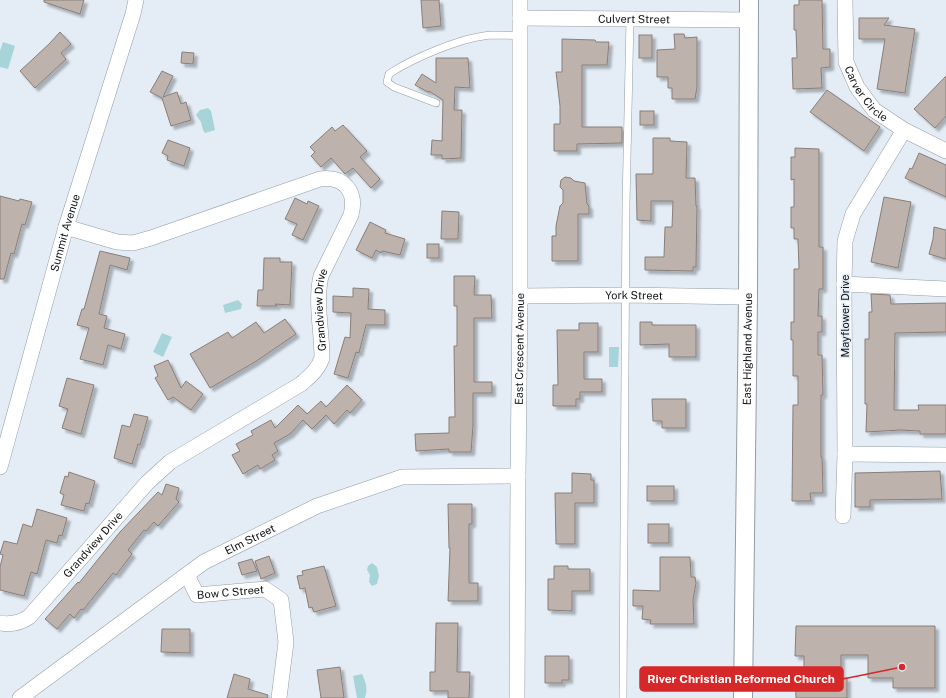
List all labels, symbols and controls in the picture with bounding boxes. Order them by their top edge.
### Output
street label: Culvert Street [598,13,670,25]
street label: Carver Circle [842,64,890,124]
street label: Summit Avenue [48,192,82,273]
street label: Grandview Drive [313,266,330,351]
street label: Mayflower Drive [839,274,851,358]
street label: York Street [605,289,663,302]
street label: East Crescent Avenue [513,293,526,405]
street label: East Highland Avenue [741,293,754,405]
street label: Grandview Drive [61,509,125,580]
street label: Elm Street [223,522,277,557]
street label: Bow C Street [196,583,265,601]
callout: River Christian Reformed Church [640,667,843,691]
text: River Christian Reformed Church [647,672,835,686]

